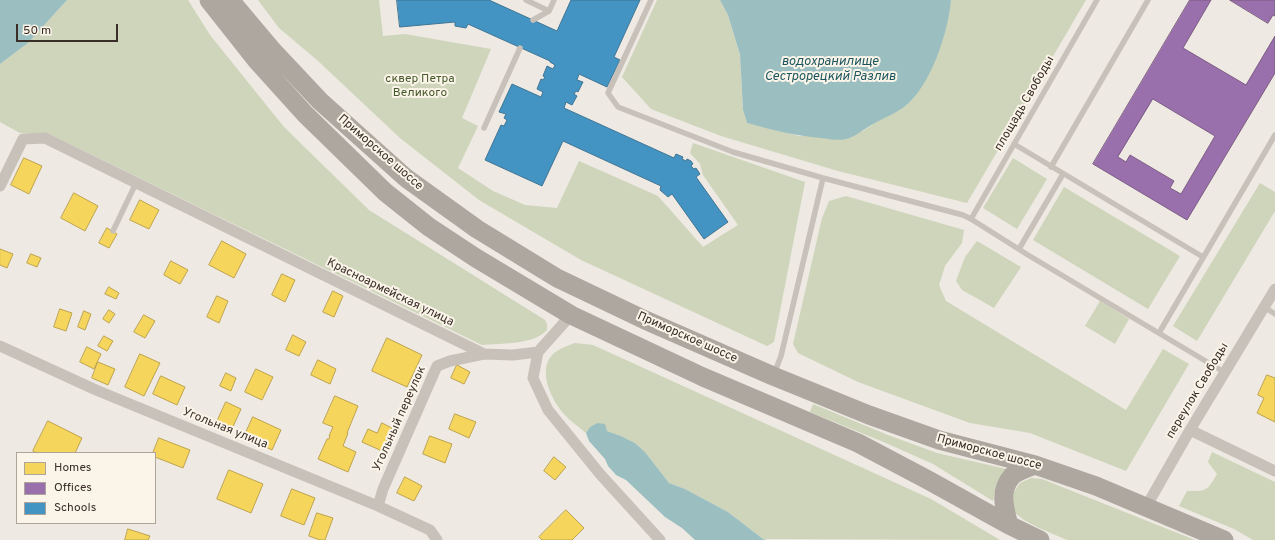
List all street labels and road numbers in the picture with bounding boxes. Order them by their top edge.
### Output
street label: площадь Свободы [992,54,1058,154]
street label: Приморское шоссе [335,112,425,194]
street label: Красноармейская улица [324,256,456,330]
street label: Приморское шоссе [635,309,739,367]
street label: переулок Свободы [1164,341,1232,441]
street label: Угольный переулок [370,364,430,474]
street label: Угольная улица [180,405,270,453]
street label: Приморское шоссе [935,432,1043,474]

